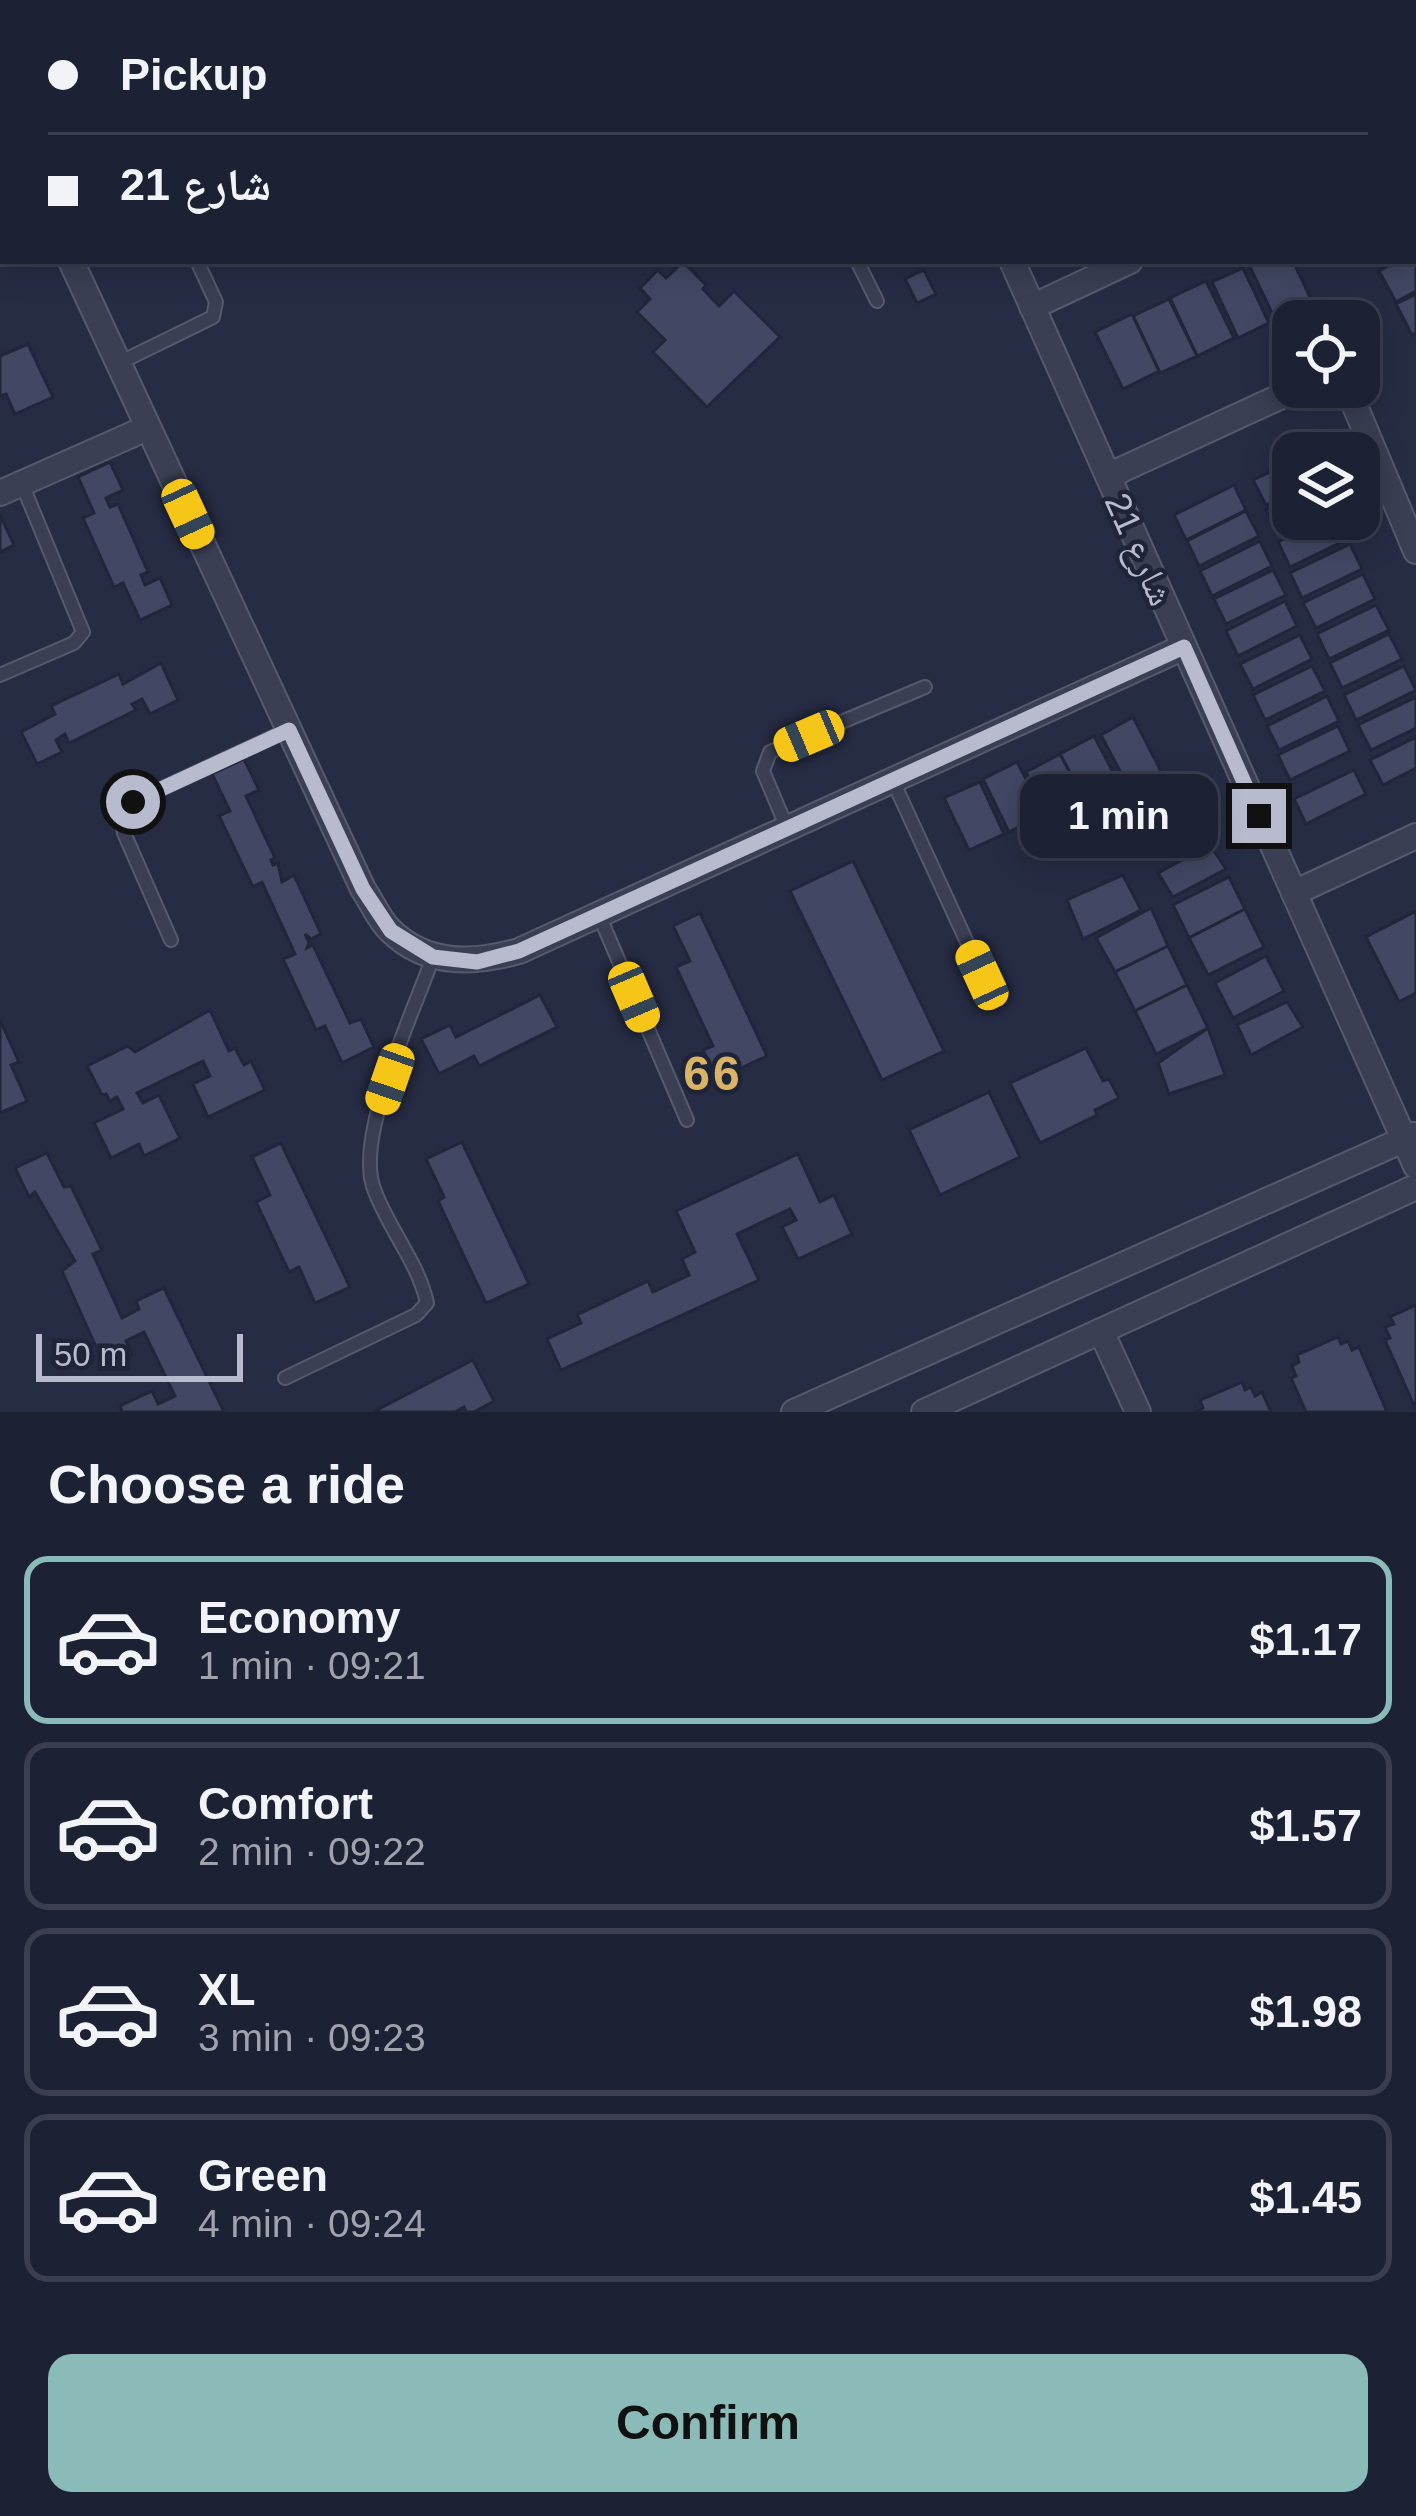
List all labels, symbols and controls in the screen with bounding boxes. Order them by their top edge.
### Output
text: Pickup [120,49,268,100]
text: شارع 21 [120,159,271,210]
map controls [1272,300,1380,540]
button: locate [1272,300,1380,408]
button: layers [1272,432,1380,540]
car [156,474,220,554]
street label: شارع 21 [1095,487,1182,612]
car [769,705,849,767]
callout: 1 min [1019,774,1217,858]
route start [106,775,160,829]
route end [1232,789,1286,843]
text: 1 min [1068,794,1170,837]
car [950,935,1014,1015]
car [603,957,665,1037]
car [361,1039,419,1119]
district label: 66 [683,1047,743,1100]
scale bar [36,1328,243,1381]
text: 50 m [54,1336,127,1373]
text: Choose a ride [48,1454,405,1514]
icon: car [54,1586,162,1694]
text: Economy [198,1592,401,1643]
text: $1.17 [1249,1614,1362,1665]
text: 1 min · 09:21 [198,1644,426,1687]
icon: car [54,1772,162,1880]
text: Comfort [198,1778,373,1829]
text: $1.57 [1249,1800,1362,1851]
text: 2 min · 09:22 [198,1830,426,1873]
icon: car [54,1958,162,2066]
text: XL [198,1964,256,2015]
text: $1.98 [1249,1986,1362,2037]
text: 3 min · 09:23 [198,2016,426,2059]
icon: car [54,2144,162,2252]
text: Green [198,2150,328,2201]
text: $1.45 [1249,2172,1362,2223]
text: 4 min · 09:24 [198,2202,426,2245]
button: Confirm [48,2354,1368,2492]

